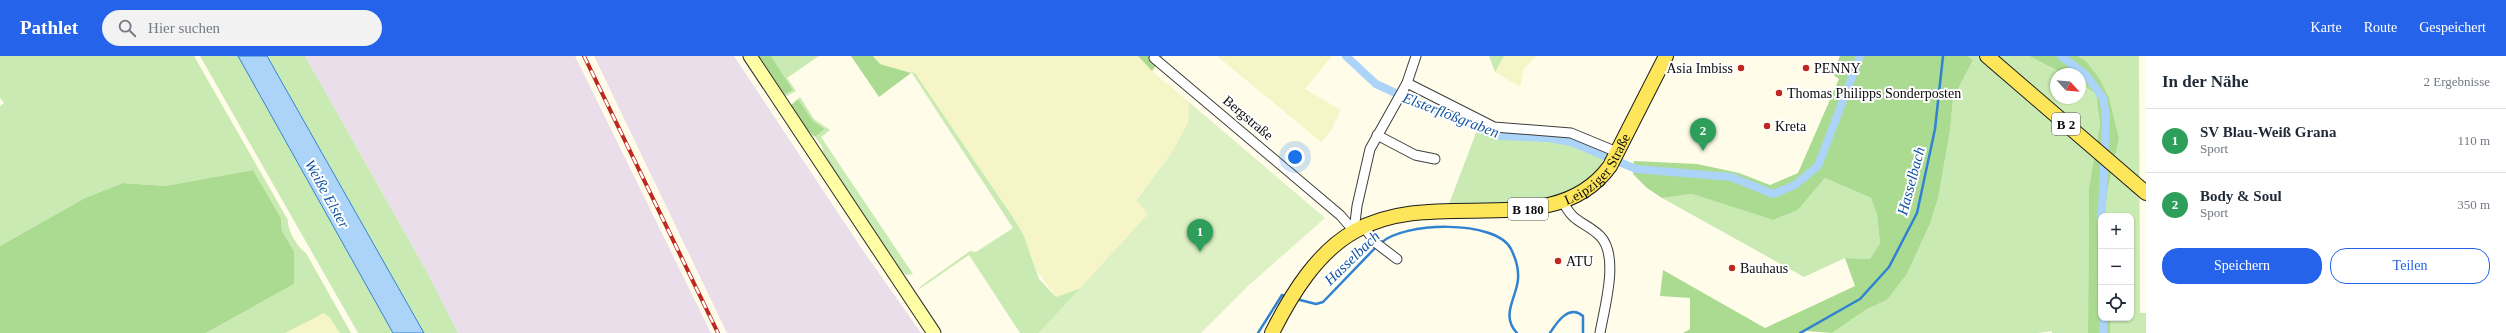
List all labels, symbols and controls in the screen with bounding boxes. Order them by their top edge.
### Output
search box [102,10,382,46]
text: Pathlet [20,17,78,38]
icon: search [116,17,138,39]
text: Hier suchen [148,20,220,36]
text: Karte [2311,20,2342,35]
text: Route [2364,20,2397,35]
text: Gespeichert [2419,20,2486,35]
place label: Asia Imbiss [1667,61,1733,76]
place label: PENNY [1814,61,1861,76]
marker: Asia Imbiss [1736,63,1746,73]
marker: PENNY [1801,63,1811,73]
north arrow [2050,68,2086,104]
text: In der Nähe [2162,72,2249,91]
text: 2 Ergebnisse [2423,74,2490,89]
place label: Thomas Philipps Sonderposten [1787,86,1961,101]
marker: Thomas Philipps Sonderposten [1774,88,1784,98]
water label: Elsterfloßgraben [1400,89,1501,141]
street label: Bergstraße [1220,93,1276,143]
road number: B 2 [2052,113,2080,135]
pin: 2 [1690,118,1716,151]
place label: Kreta [1775,119,1807,134]
marker: Kreta [1762,121,1772,131]
text: SV Blau-Weiß Grana [2200,124,2336,140]
street label: Leipziger Straße [1562,131,1633,207]
text: 1 [2172,133,2178,148]
text: 110 m [2458,133,2490,148]
text: Sport [2200,141,2228,156]
water label: Hasselbach [1894,145,1928,218]
your location [1285,147,1305,167]
water label: Weiße Elster [302,157,352,231]
text: Body & Soul [2200,188,2282,204]
text: 2 [2172,197,2178,212]
text: 350 m [2457,197,2490,212]
road number: B 180 [1508,198,1548,220]
text: Sport [2200,205,2228,220]
map controls [2098,213,2134,321]
button: + [2098,213,2134,249]
pin: 1 [1187,219,1213,252]
water label: Hasselbach [1321,228,1383,289]
button: Speichern [2162,248,2322,284]
button: Teilen [2330,248,2490,284]
button: − [2098,249,2134,285]
place label: ATU [1566,254,1593,269]
marker: ATU [1553,256,1563,266]
place label: Bauhaus [1740,261,1788,276]
marker: Bauhaus [1727,263,1737,273]
button: locate [2098,285,2134,321]

